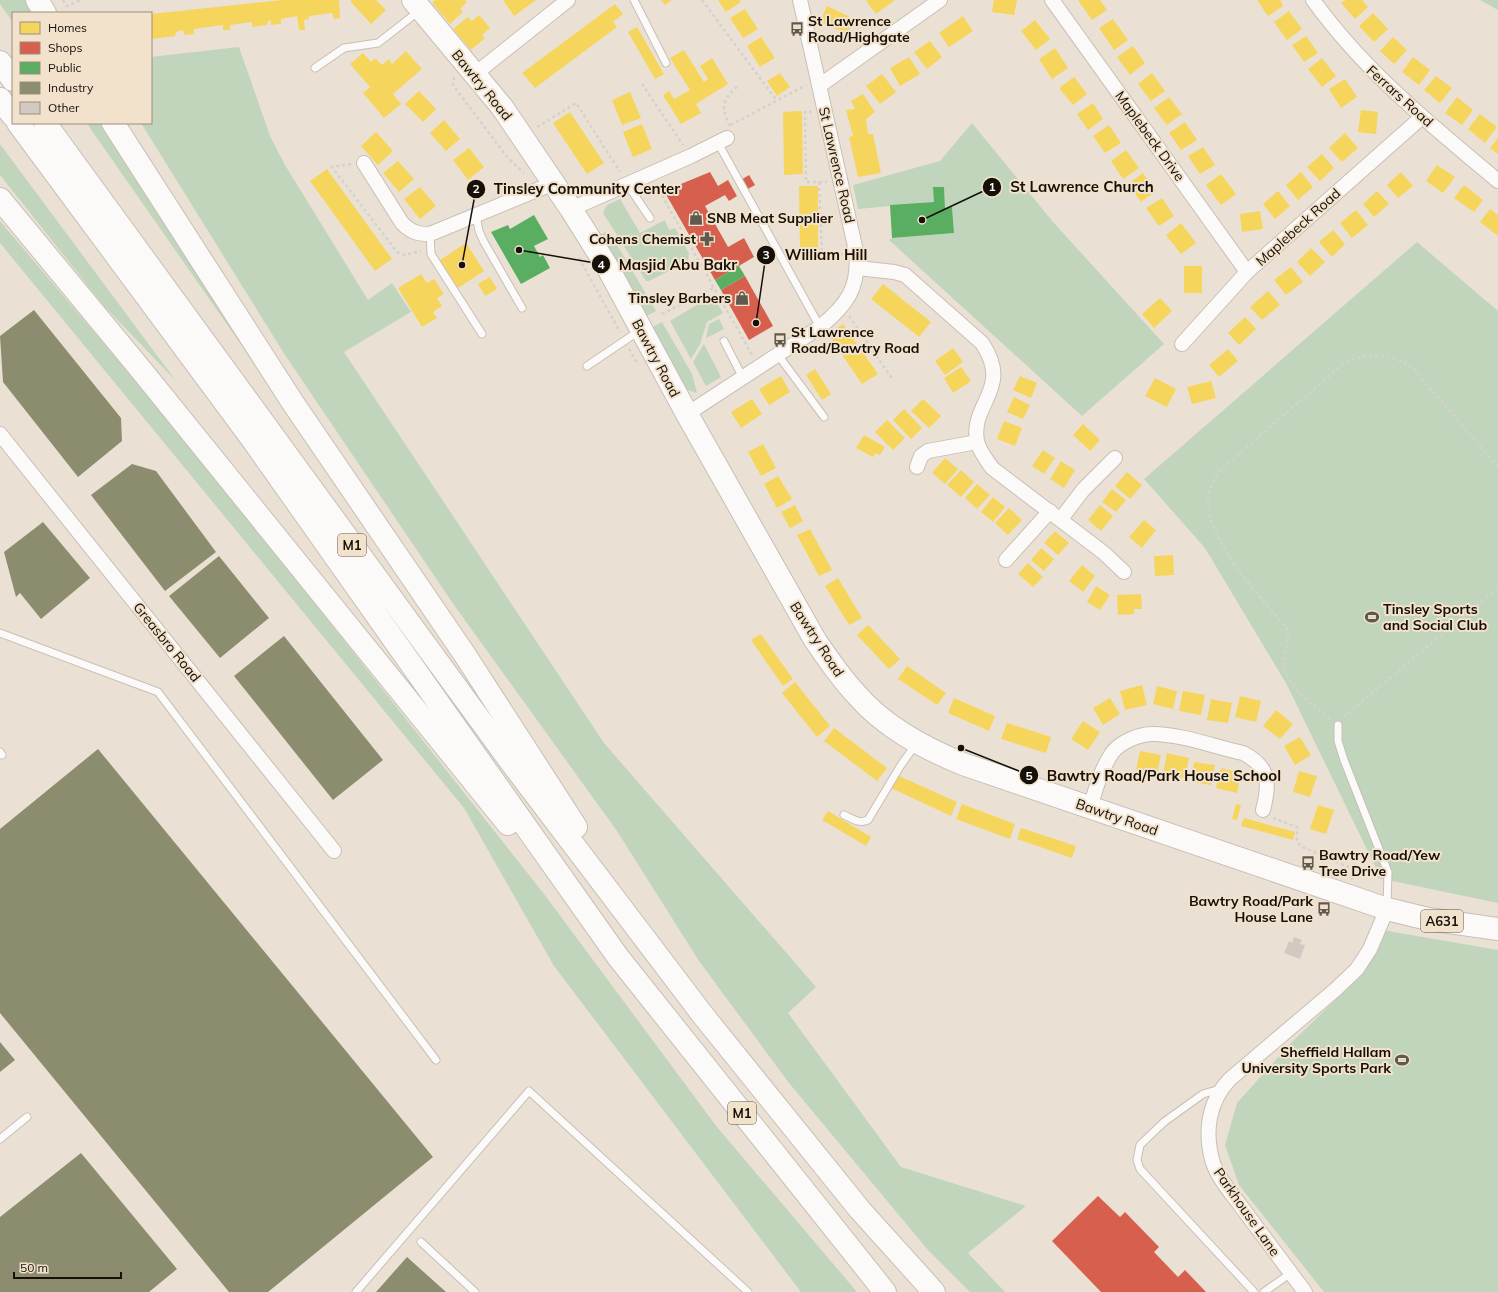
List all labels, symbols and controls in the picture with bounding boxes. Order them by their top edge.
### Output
legend [12,12,152,124]
place label: St Lawrence Road/Highgate [808,12,910,46]
text: Homes [48,20,87,35]
bus stop icon: St Lawrence Road/Highgate [789,21,805,37]
text: Shops [48,40,83,55]
street label: Bawtry Road [448,46,516,124]
text: Public [48,60,82,75]
street label: Ferrars Road [1363,61,1437,131]
text: Industry [48,80,94,95]
street label: Maplebeck Drive [1111,87,1189,185]
text: Other [48,100,80,115]
street label: St Lawrence Road [815,105,859,225]
callout: St Lawrence Church [982,174,1162,201]
callout: Tinsley Community Center [466,175,688,202]
text: St Lawrence Church [1010,177,1154,196]
text: Tinsley Community Center [494,179,680,198]
text: 1 [988,179,996,194]
text: 2 [472,181,480,196]
street label: Maplebeck Road [1252,184,1344,270]
place label: SNB Meat Supplier [707,209,833,227]
shop icon: SNB Meat Supplier [688,210,704,226]
place label: Cohens Chemist [589,230,697,248]
pharmacy icon: Cohens Chemist [699,231,715,247]
callout: William Hill [756,241,875,268]
text: William Hill [785,245,867,264]
text: 3 [762,247,770,262]
callout: Masjid Abu Bakr [591,251,745,278]
text: Masjid Abu Bakr [619,255,737,274]
text: 4 [597,257,605,272]
place label: Tinsley Barbers [628,289,731,307]
shop icon: Tinsley Barbers [734,290,750,306]
street label: Bawtry Road [628,316,684,400]
place label: St Lawrence Road/Bawtry Road [791,323,920,357]
bus stop icon: St Lawrence Road/Bawtry Road [772,332,788,348]
road number: M1 [338,534,366,556]
street label: Greasbro Road [129,598,205,686]
street label: Bawtry Road [786,598,848,680]
place label: Tinsley Sports and Social Club [1383,600,1487,634]
sports icon: Tinsley Sports and Social Club [1364,609,1380,625]
callout: Bawtry Road/Park House School [1019,762,1290,789]
text: Bawtry Road/Park House School [1047,766,1281,785]
text: 5 [1025,768,1033,783]
street label: Bawtry Road [1073,794,1161,840]
place label: Bawtry Road/Yew Tree Drive [1319,846,1441,880]
bus stop icon: Bawtry Road/Yew Tree Drive [1300,855,1316,871]
place label: Bawtry Road/Park House Lane [1189,892,1313,926]
bus stop icon: Bawtry Road/Park House Lane [1316,901,1332,917]
road number: A631 [1421,910,1463,932]
place label: Sheffield Hallam University Sports Park [1241,1043,1391,1077]
sports icon: Sheffield Hallam University Sports Park [1394,1052,1410,1068]
road number: M1 [728,1102,756,1124]
street label: Parkhouse Lane [1210,1164,1284,1260]
scale bar [14,1254,121,1280]
text: 50 m [20,1260,48,1275]

